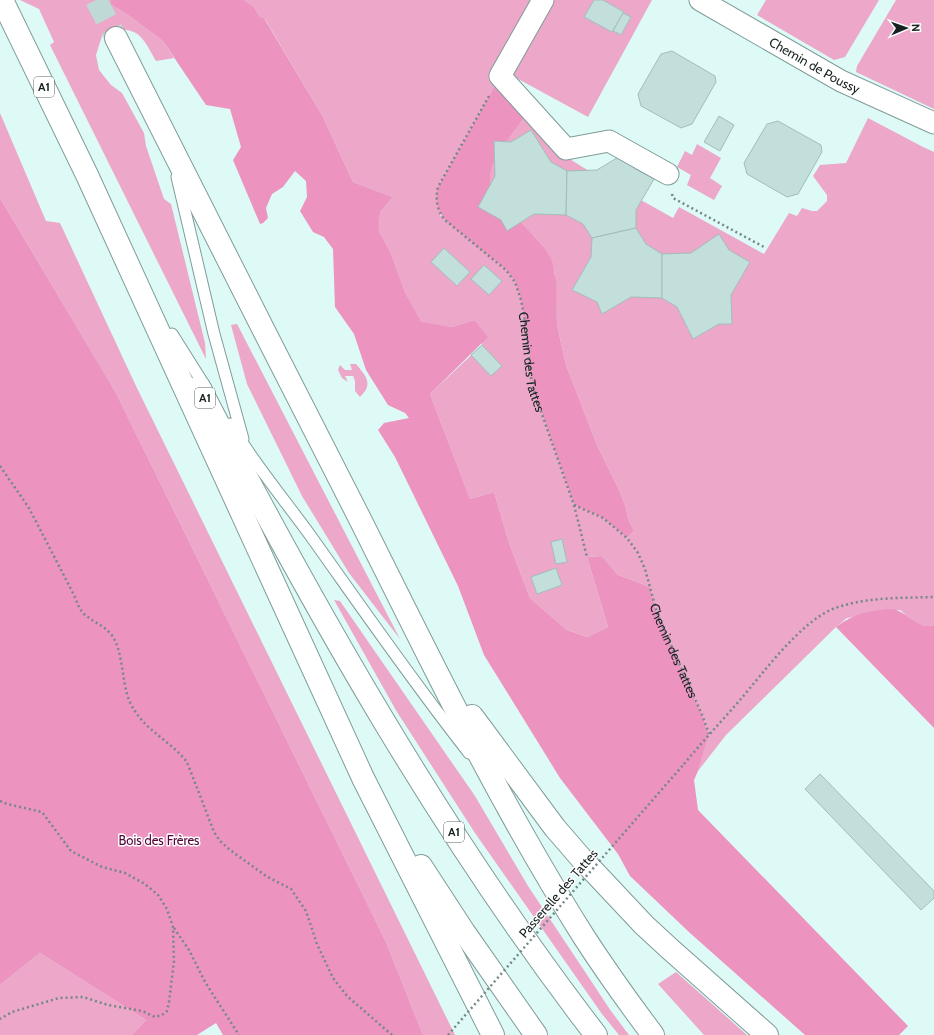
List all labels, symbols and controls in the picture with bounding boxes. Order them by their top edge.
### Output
north arrow [886,8,926,48]
text: N [909,24,923,32]
street label: Chemin de Poussy [766,34,863,97]
road number: A1 [34,77,54,97]
street label: Chemin des Tattes [515,310,549,414]
road number: A1 [195,388,215,408]
street label: Chemin des Tattes [647,602,702,701]
road number: A1 [444,822,464,842]
park label: Bois des Frères [119,832,200,848]
street label: Passerelle des Tattes [515,845,601,941]

